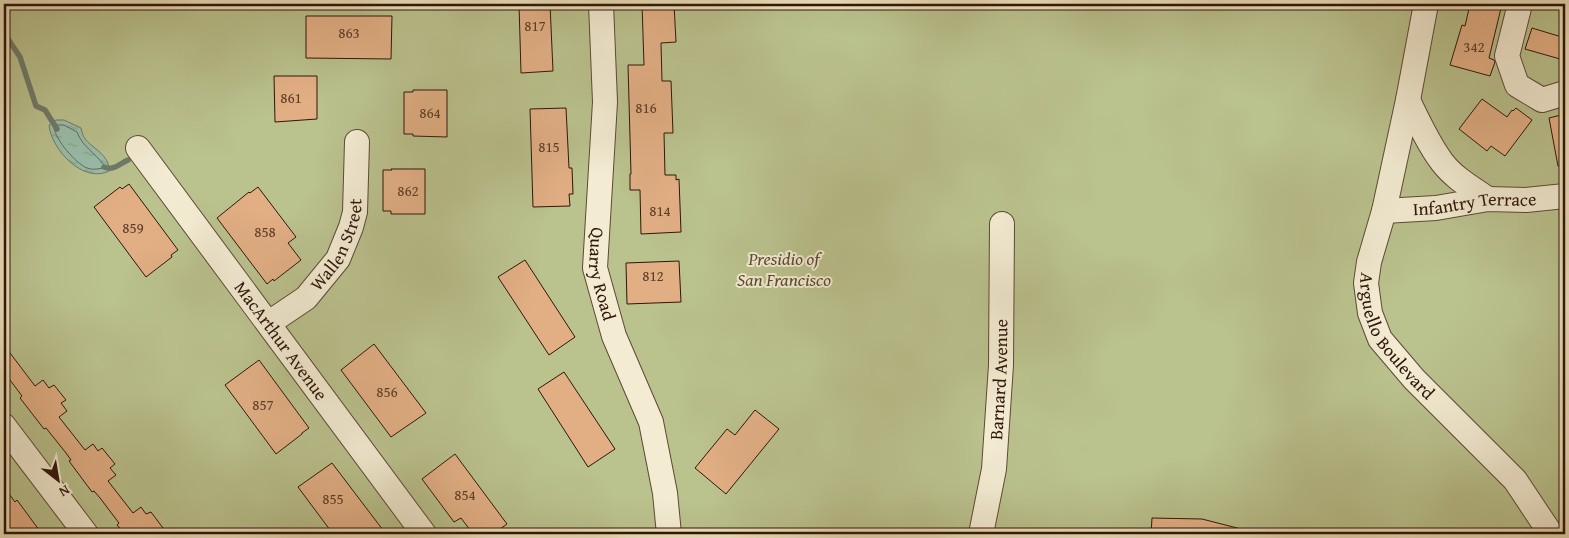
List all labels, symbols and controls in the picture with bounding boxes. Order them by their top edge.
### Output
house number: 817 [524,15,546,36]
house number: 863 [338,22,360,43]
house number: 342 [1463,36,1485,57]
house number: 861 [280,87,302,108]
house number: 816 [635,97,657,118]
house number: 864 [419,102,441,123]
house number: 815 [538,136,560,157]
house number: 862 [397,180,419,201]
street label: Infantry Terrace [1412,185,1538,222]
street label: Wallen Street [303,197,368,296]
house number: 814 [649,200,671,221]
house number: 859 [122,217,144,238]
house number: 858 [254,221,276,242]
street label: Quarry Road [582,227,623,324]
park label: Presidio of San Francisco [737,245,831,293]
house number: 812 [642,265,664,286]
street label: Arguello Boulevard [1353,271,1441,406]
street label: MacArthur Avenue [228,275,335,406]
street label: Barnard Avenue [982,319,1014,441]
house number: 856 [376,381,398,402]
house number: 857 [252,394,274,415]
north arrow [32,456,82,506]
text: N [55,480,74,502]
house number: 854 [454,484,476,505]
house number: 855 [322,488,344,509]

